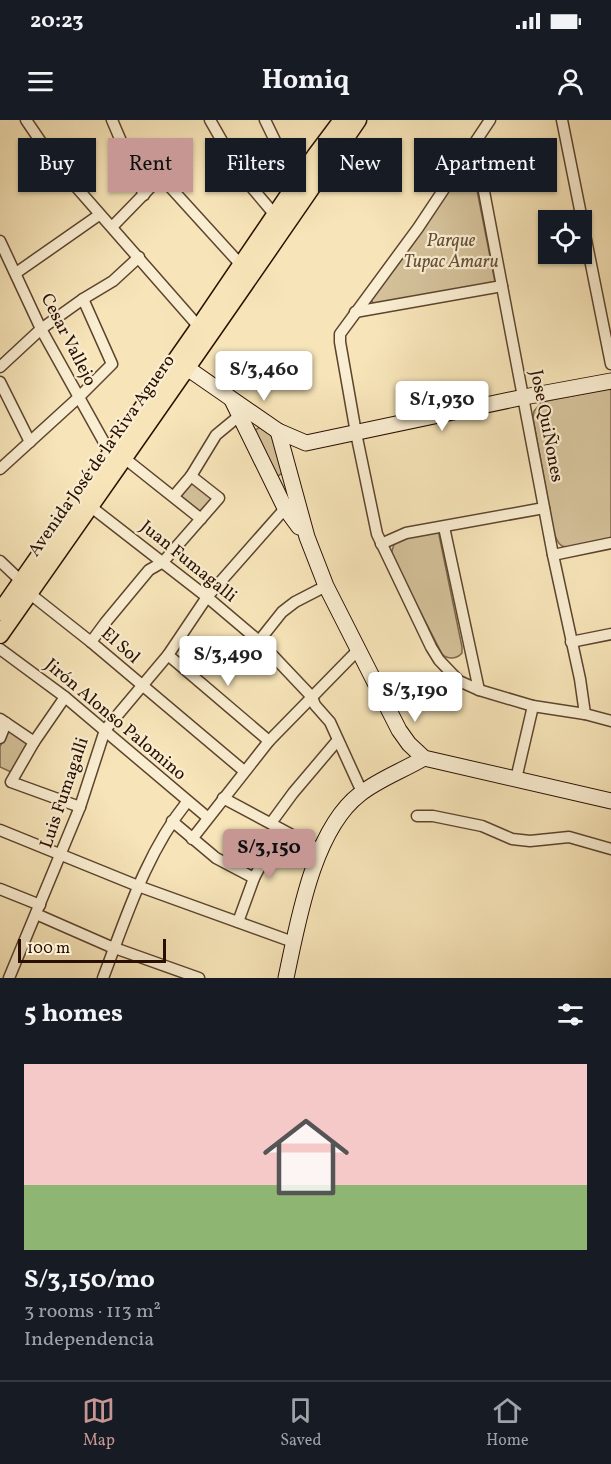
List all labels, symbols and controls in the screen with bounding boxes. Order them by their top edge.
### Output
text: 20:23 [30,6,83,37]
text: Homiq [262,62,349,100]
icon: menu [24,65,57,98]
icon: person [554,65,587,98]
chip: Buy [18,138,96,192]
chip: Rent [108,138,193,192]
chip: Filters [205,138,306,192]
chip: New [318,138,402,192]
chip: Apartment [414,138,557,192]
map controls [538,210,592,264]
button: locate [538,210,592,264]
park label: Parque Tupac Amaru [403,229,499,275]
street label: Cesar Vallejo [34,289,102,391]
street label: Avenida José de la Riva Aguero [23,350,181,562]
pin: S/3,460 [209,351,319,402]
text: S/3,460 [229,356,299,384]
street label: Jose QuiÑones [523,368,569,484]
pin: S/1,930 [387,381,497,432]
text: S/1,930 [410,386,474,414]
street label: Juan Fumagalli [134,515,242,609]
street label: El Sol [95,622,145,670]
pin: S/3,490 [173,636,283,687]
text: S/3,490 [193,641,263,669]
street label: Jirón Alonso Palomino [39,653,191,787]
pin: S/3,190 [360,672,470,723]
text: S/3,190 [382,677,448,705]
street label: Luis Fumagalli [34,734,96,852]
pin: S/3,150 [214,829,324,880]
text: S/3,150 [237,834,301,862]
scale bar [18,936,166,964]
text: 100 m [27,938,70,960]
text: 5 homes [24,996,123,1032]
icon: filters [554,998,587,1031]
icon: home [252,1103,360,1211]
text: S/3,150/mo [24,1262,155,1298]
text: 3 rooms · 113 m² [24,1298,161,1326]
text: Independencia [24,1326,154,1354]
tab: Map [82,1394,115,1452]
tab: Saved [280,1394,321,1452]
tab: Home [486,1394,529,1452]

